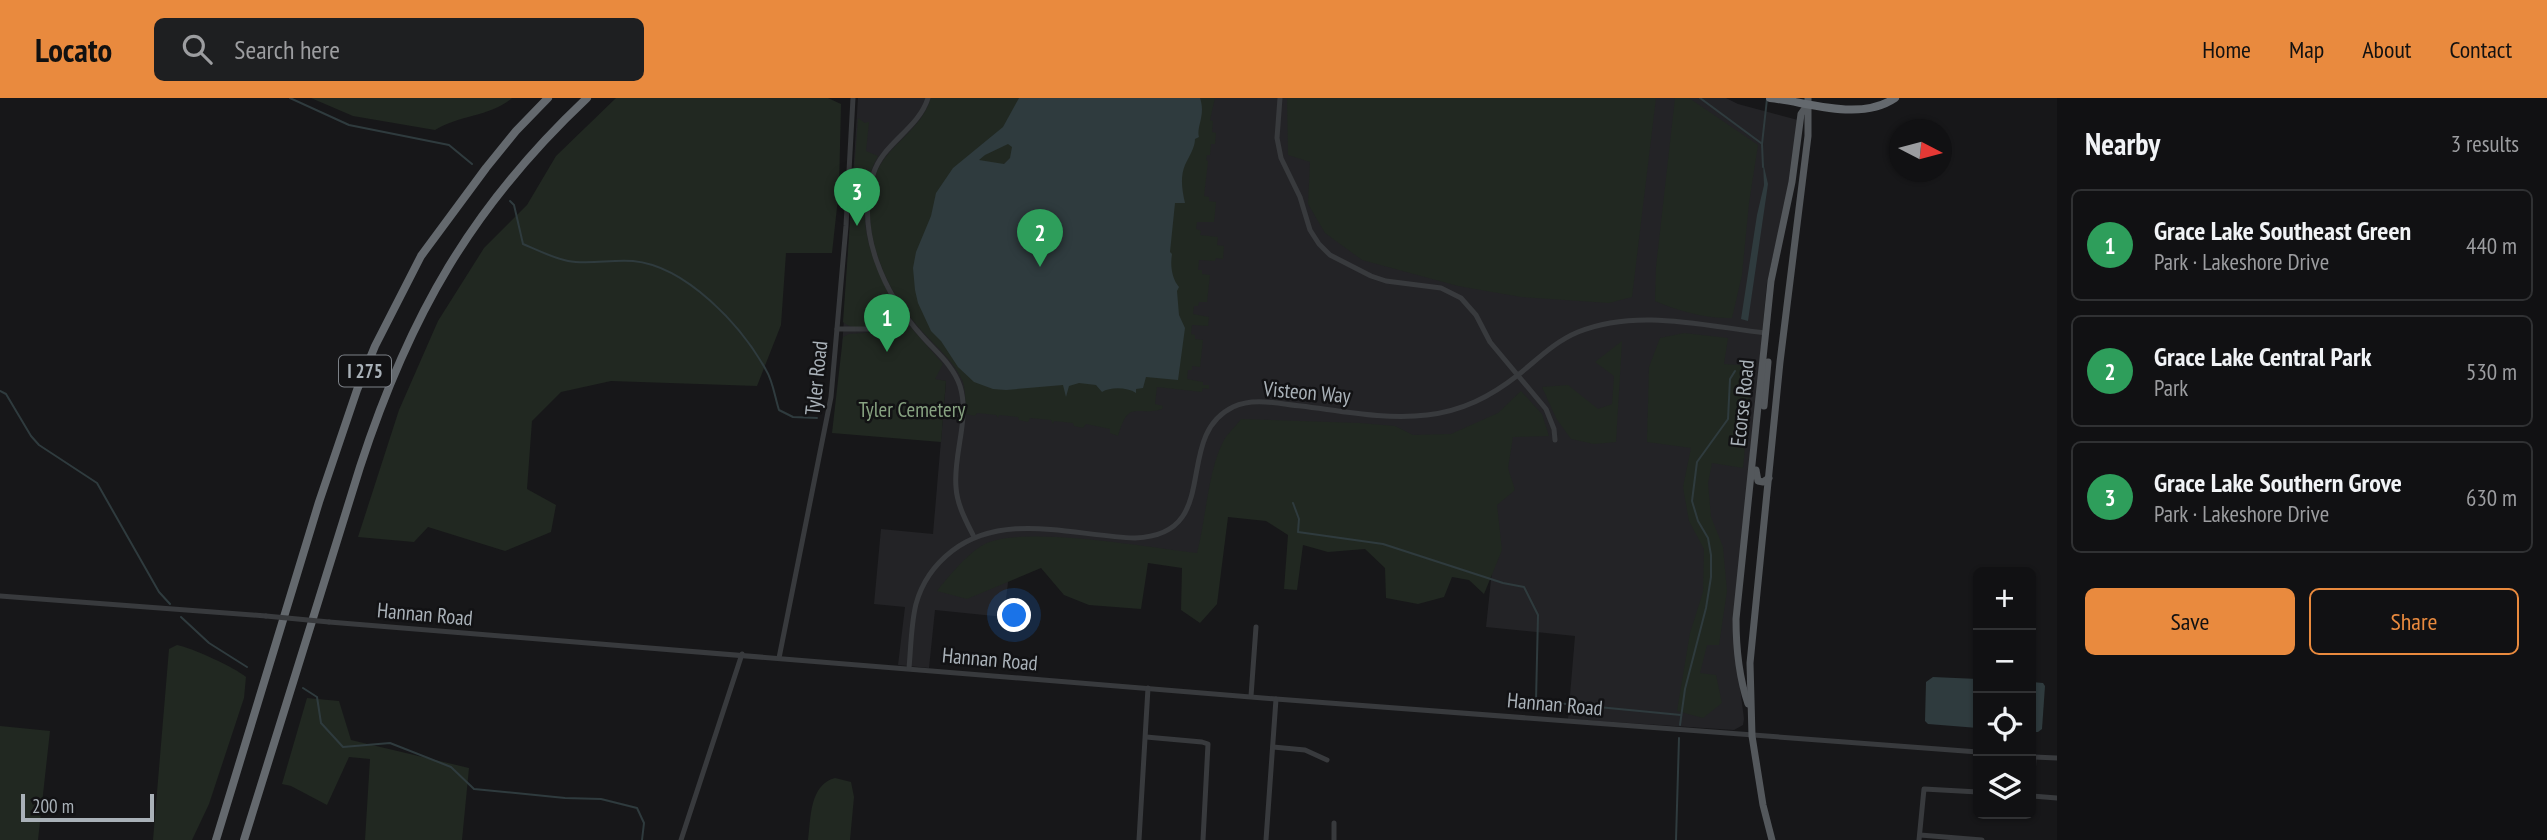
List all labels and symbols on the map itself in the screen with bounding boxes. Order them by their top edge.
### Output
north arrow [1889,119,1952,182]
pin: 3 [834,168,880,226]
pin: 2 [1017,209,1063,267]
pin: 1 [864,294,910,352]
street label: Tyler Road [799,339,833,417]
road number: I 275 [339,356,391,386]
street label: Ecorse Road [1724,358,1760,448]
street label: Visteon Way [1261,375,1352,409]
park label: Tyler Cemetery [859,396,966,423]
street label: Hannan Road [376,596,474,632]
your location [997,598,1031,632]
street label: Hannan Road [941,641,1039,677]
street label: Hannan Road [1506,686,1604,722]
scale bar [21,791,154,823]

